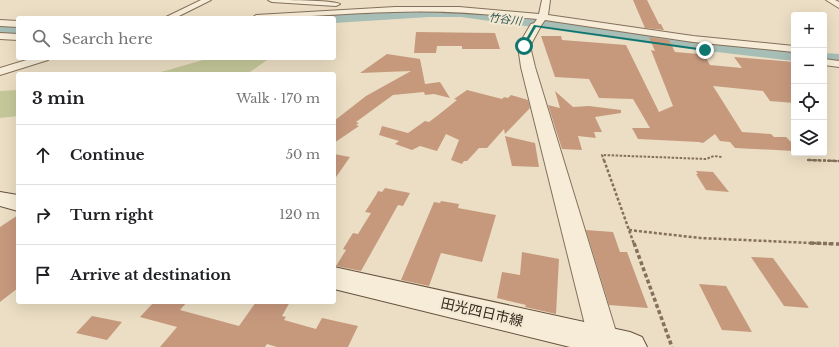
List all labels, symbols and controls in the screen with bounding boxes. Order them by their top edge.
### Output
water label: 竹谷川 [488,10,523,28]
map controls [791,12,827,156]
button: + [791,12,827,48]
search box [16,16,336,60]
icon: search [30,27,52,49]
text: Search here [62,29,153,48]
route start [515,37,533,55]
route end [696,41,714,59]
button: − [791,48,827,84]
button: locate [791,84,827,120]
text: 3 min [32,88,85,109]
text: Walk · 170 m [236,90,320,107]
button: layers [791,120,827,156]
icon: ahead [32,144,54,166]
text: Continue [70,145,145,164]
text: 50 m [286,146,320,163]
icon: right [32,204,54,226]
text: Turn right [70,205,153,224]
text: 120 m [279,206,320,223]
icon: arrive [32,264,54,286]
text: Arrive at destination [70,265,231,284]
street label: 田光四日市線 [439,294,525,330]

